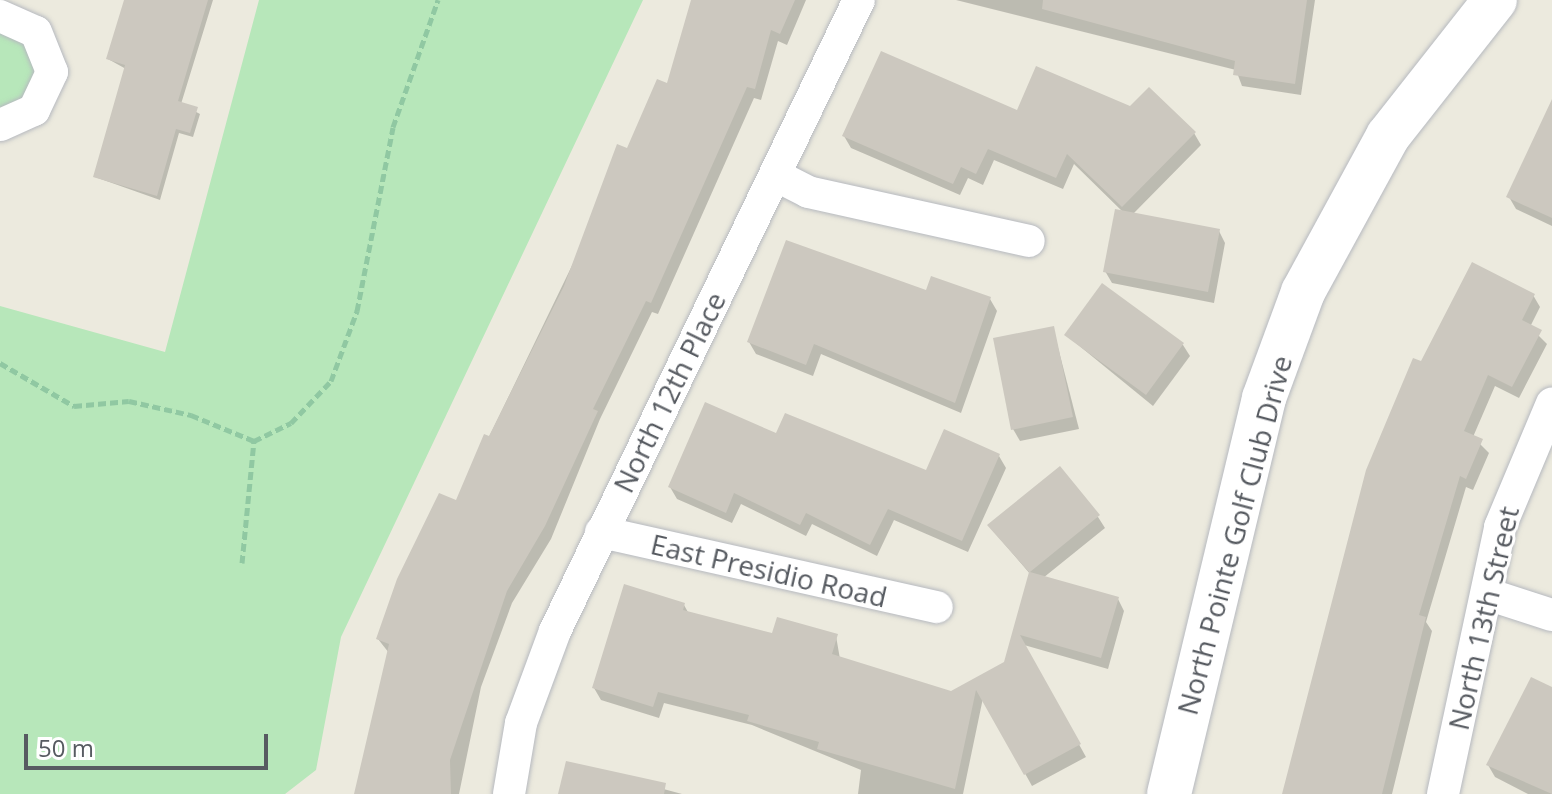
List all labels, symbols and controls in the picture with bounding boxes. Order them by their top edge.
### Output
street label: North 12th Place [606,286,732,498]
street label: North Pointe Golf Club Drive [1170,352,1298,718]
street label: North 13th Street [1441,503,1525,733]
street label: East Presidio Road [648,526,890,614]
scale bar [28,718,272,768]
text: 50 m [38,731,94,764]

